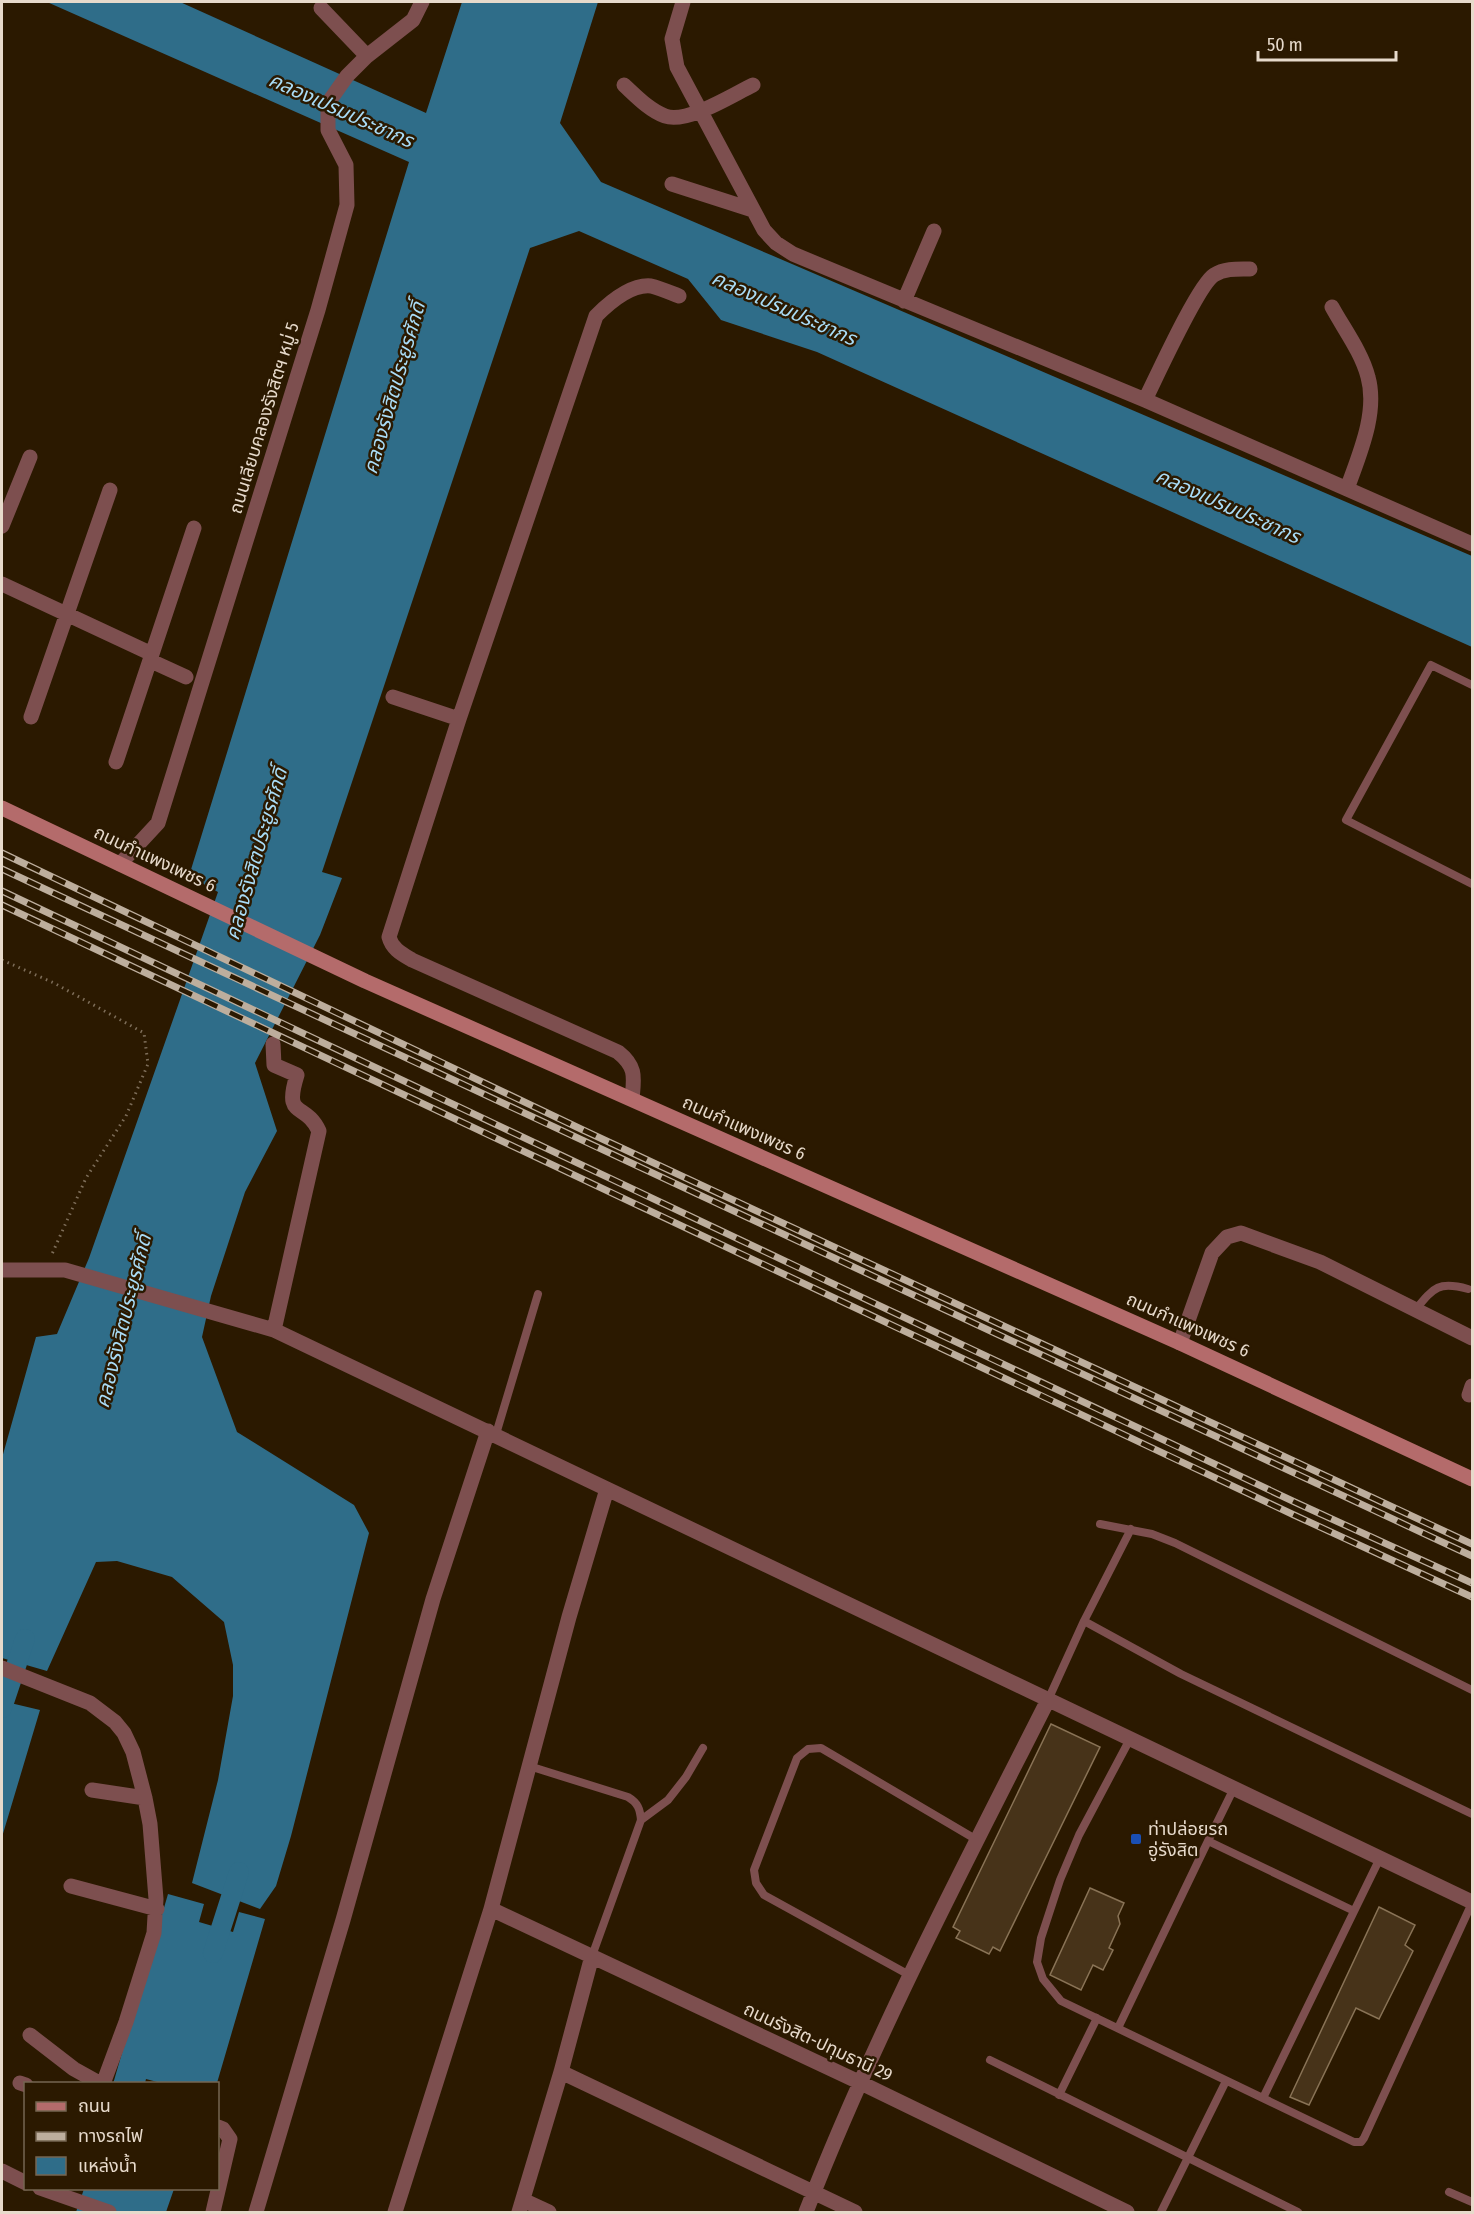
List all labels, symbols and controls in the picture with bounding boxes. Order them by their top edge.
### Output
scale bar [1258,24,1396,62]
text: 50 m [1267,34,1303,56]
water label: คลองเปรมประชากร [265,67,418,153]
water label: คลองเปรมประชากร [708,265,861,351]
water label: คลองรังสิตประยูรศักดิ์ [358,294,432,477]
street label: ถนนเลียบคลองรังสิตฯ หมู่ 5 [224,320,305,517]
water label: คลองเปรมประชากร [1152,463,1305,549]
water label: คลองรังสิตประยูรศักดิ์ [220,760,294,943]
street label: ถนนกำแพงเพชร 6 [90,821,220,897]
street label: ถนนกำแพงเพชร 6 [679,1091,809,1165]
water label: คลองรังสิตประยูรศักดิ์ [90,1227,158,1410]
street label: ถนนกำแพงเพชร 6 [1123,1288,1253,1362]
place label: ท่าปล่อยรถ อู่รังสิต [1148,1818,1228,1862]
marker: ท่าปล่อยรถ อู่รังสิต [1129,1832,1143,1846]
street label: ถนนรังสิต-ปทุมธานี 29 [740,1998,896,2086]
legend [24,2082,219,2190]
text: ถนน [78,2095,111,2117]
text: ทางรถไฟ [78,2125,143,2147]
text: แหล่งน้ำ [78,2153,137,2177]

